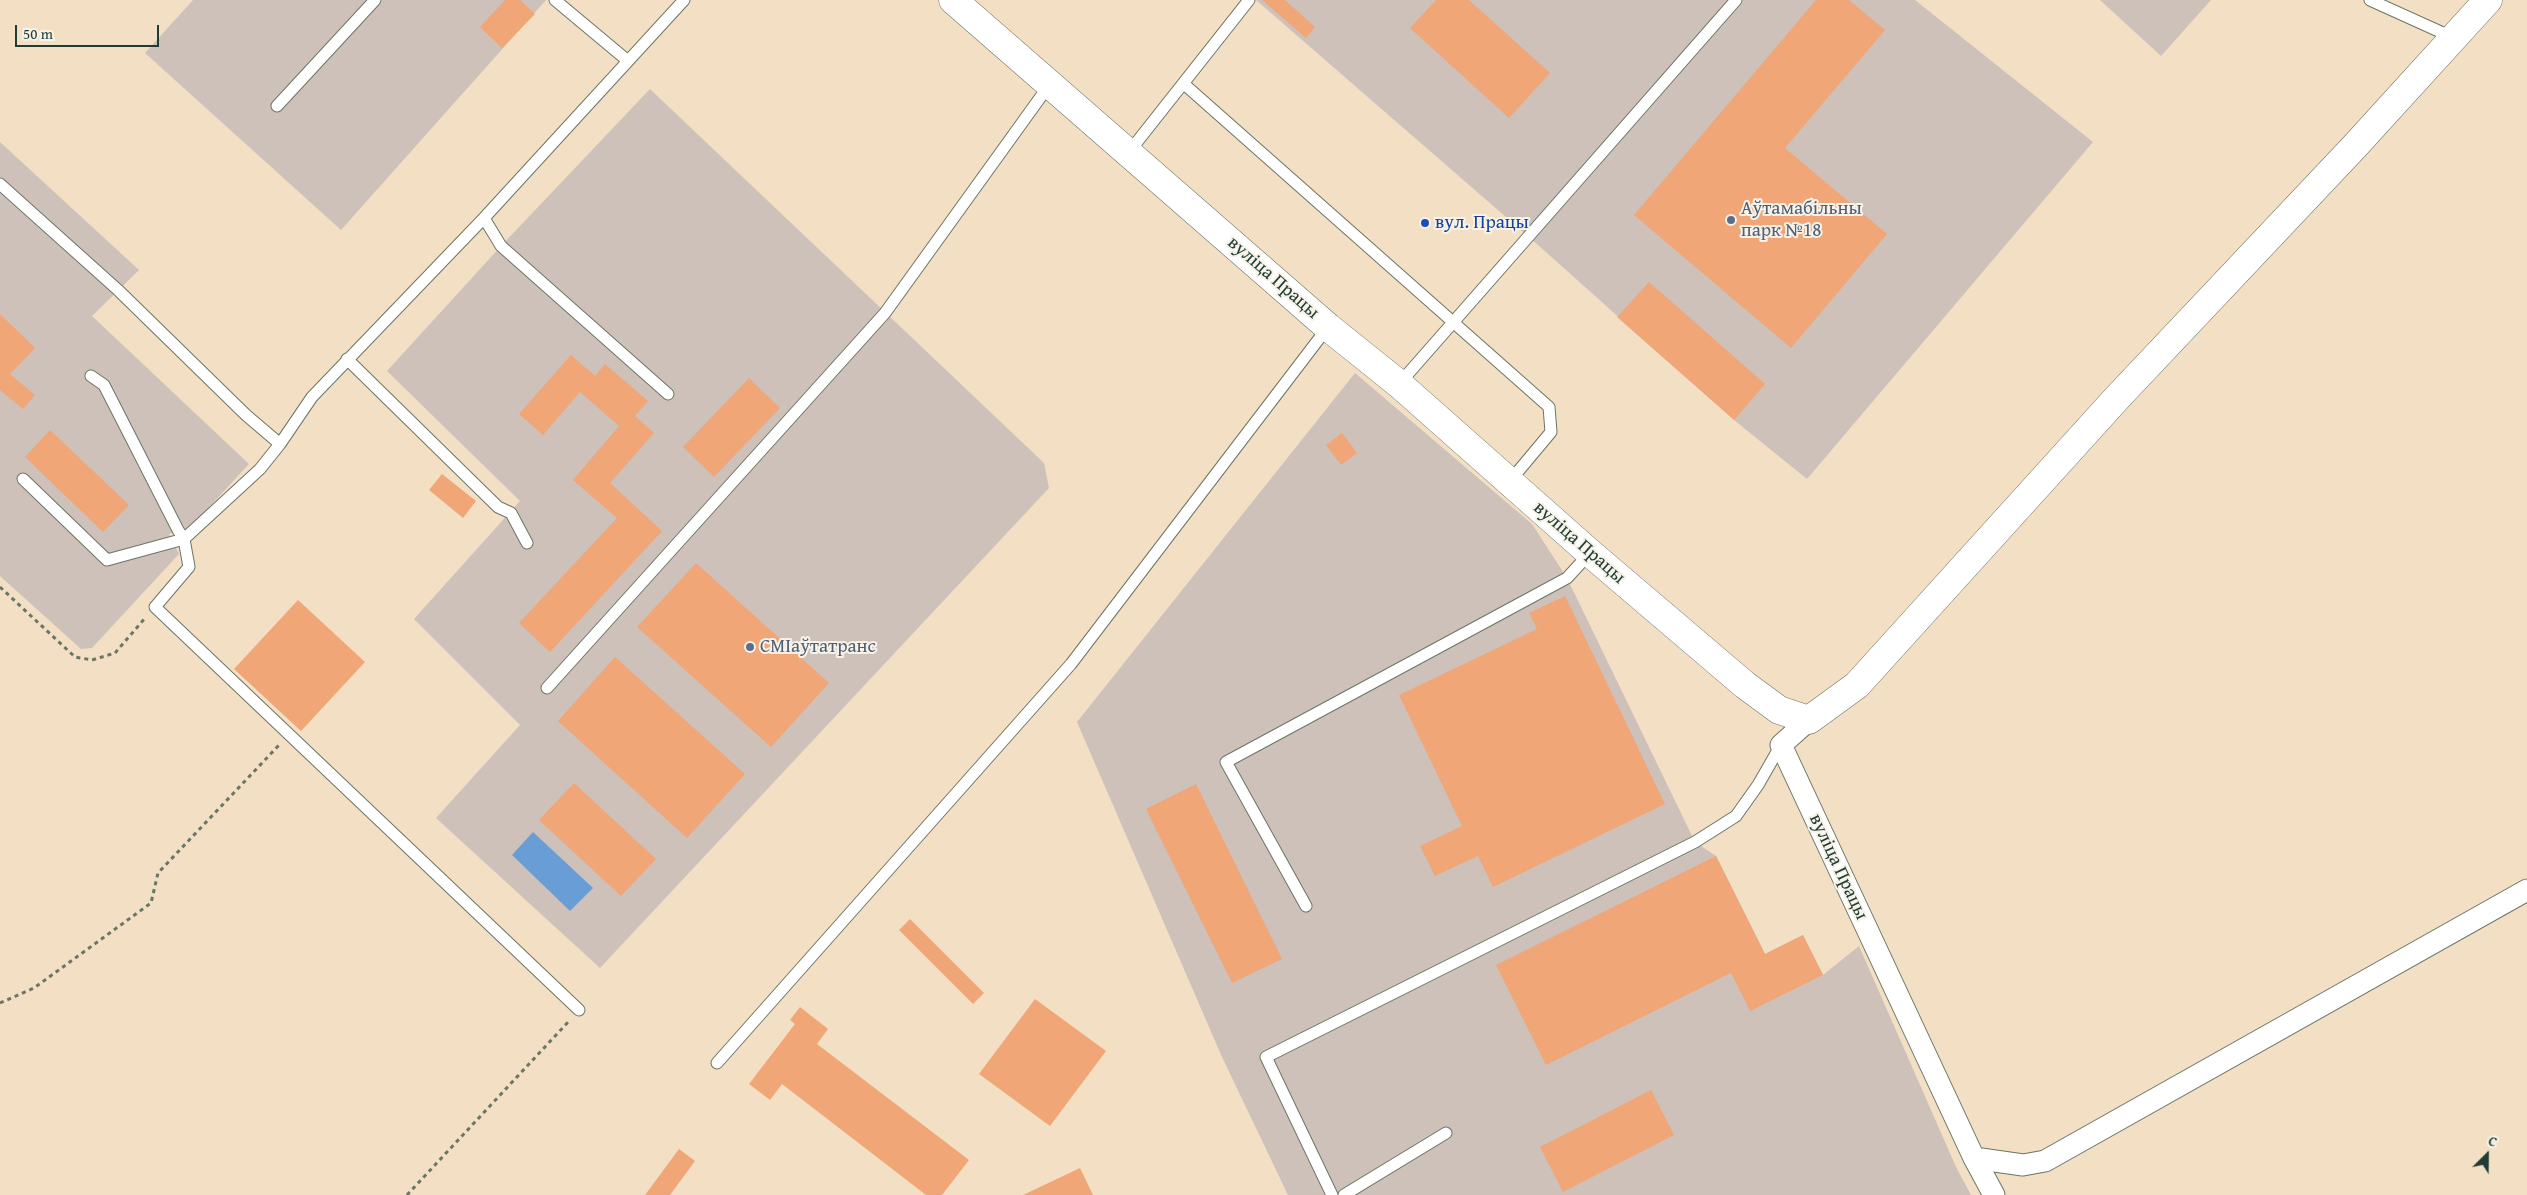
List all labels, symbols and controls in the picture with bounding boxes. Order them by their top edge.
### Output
scale bar [18,15,161,47]
text: 50 m [23,23,53,44]
place label: Аўтамабільны парк №18 [1741,198,1862,242]
place label: вул. Працы [1435,212,1529,234]
marker: Аўтамабільны парк №18 [1725,214,1737,226]
marker: вул. Працы [1419,217,1431,229]
street label: вуліца Працы [1222,232,1324,324]
street label: вуліца Працы [1528,497,1630,589]
place label: СМІаўтатранс [760,636,876,658]
marker: СМІаўтатранс [744,641,756,653]
street label: вуліца Працы [1803,810,1873,924]
north arrow [2462,1130,2512,1180]
text: С [2485,1130,2500,1152]

